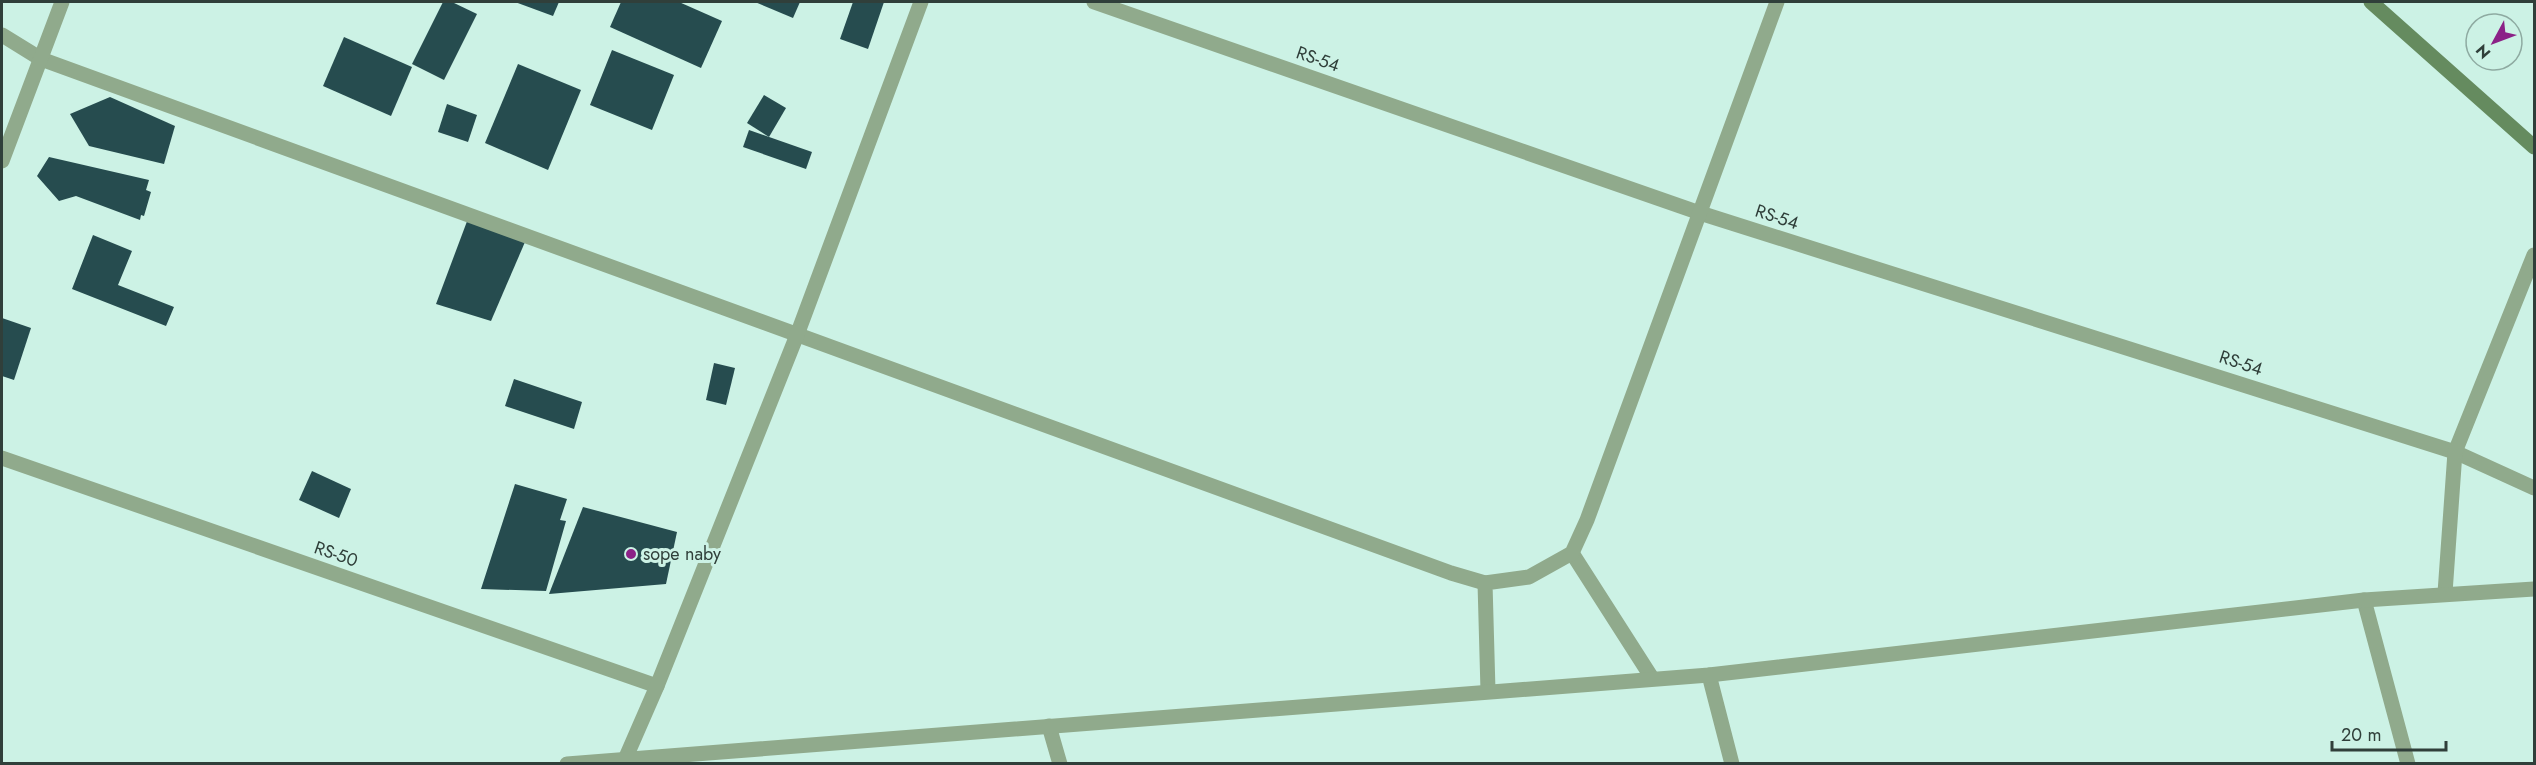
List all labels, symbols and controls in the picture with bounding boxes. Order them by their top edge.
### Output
north arrow [2464,12,2524,72]
street label: RS-54 [1293,39,1343,79]
text: N [2470,39,2496,64]
street label: RS-54 [1752,198,1802,236]
street label: RS-54 [2216,344,2266,382]
street label: RS-50 [311,534,362,574]
place label: sope naby [643,541,721,567]
marker: sope naby [624,547,638,561]
scale bar [2332,714,2446,752]
text: 20 m [2341,722,2381,748]

